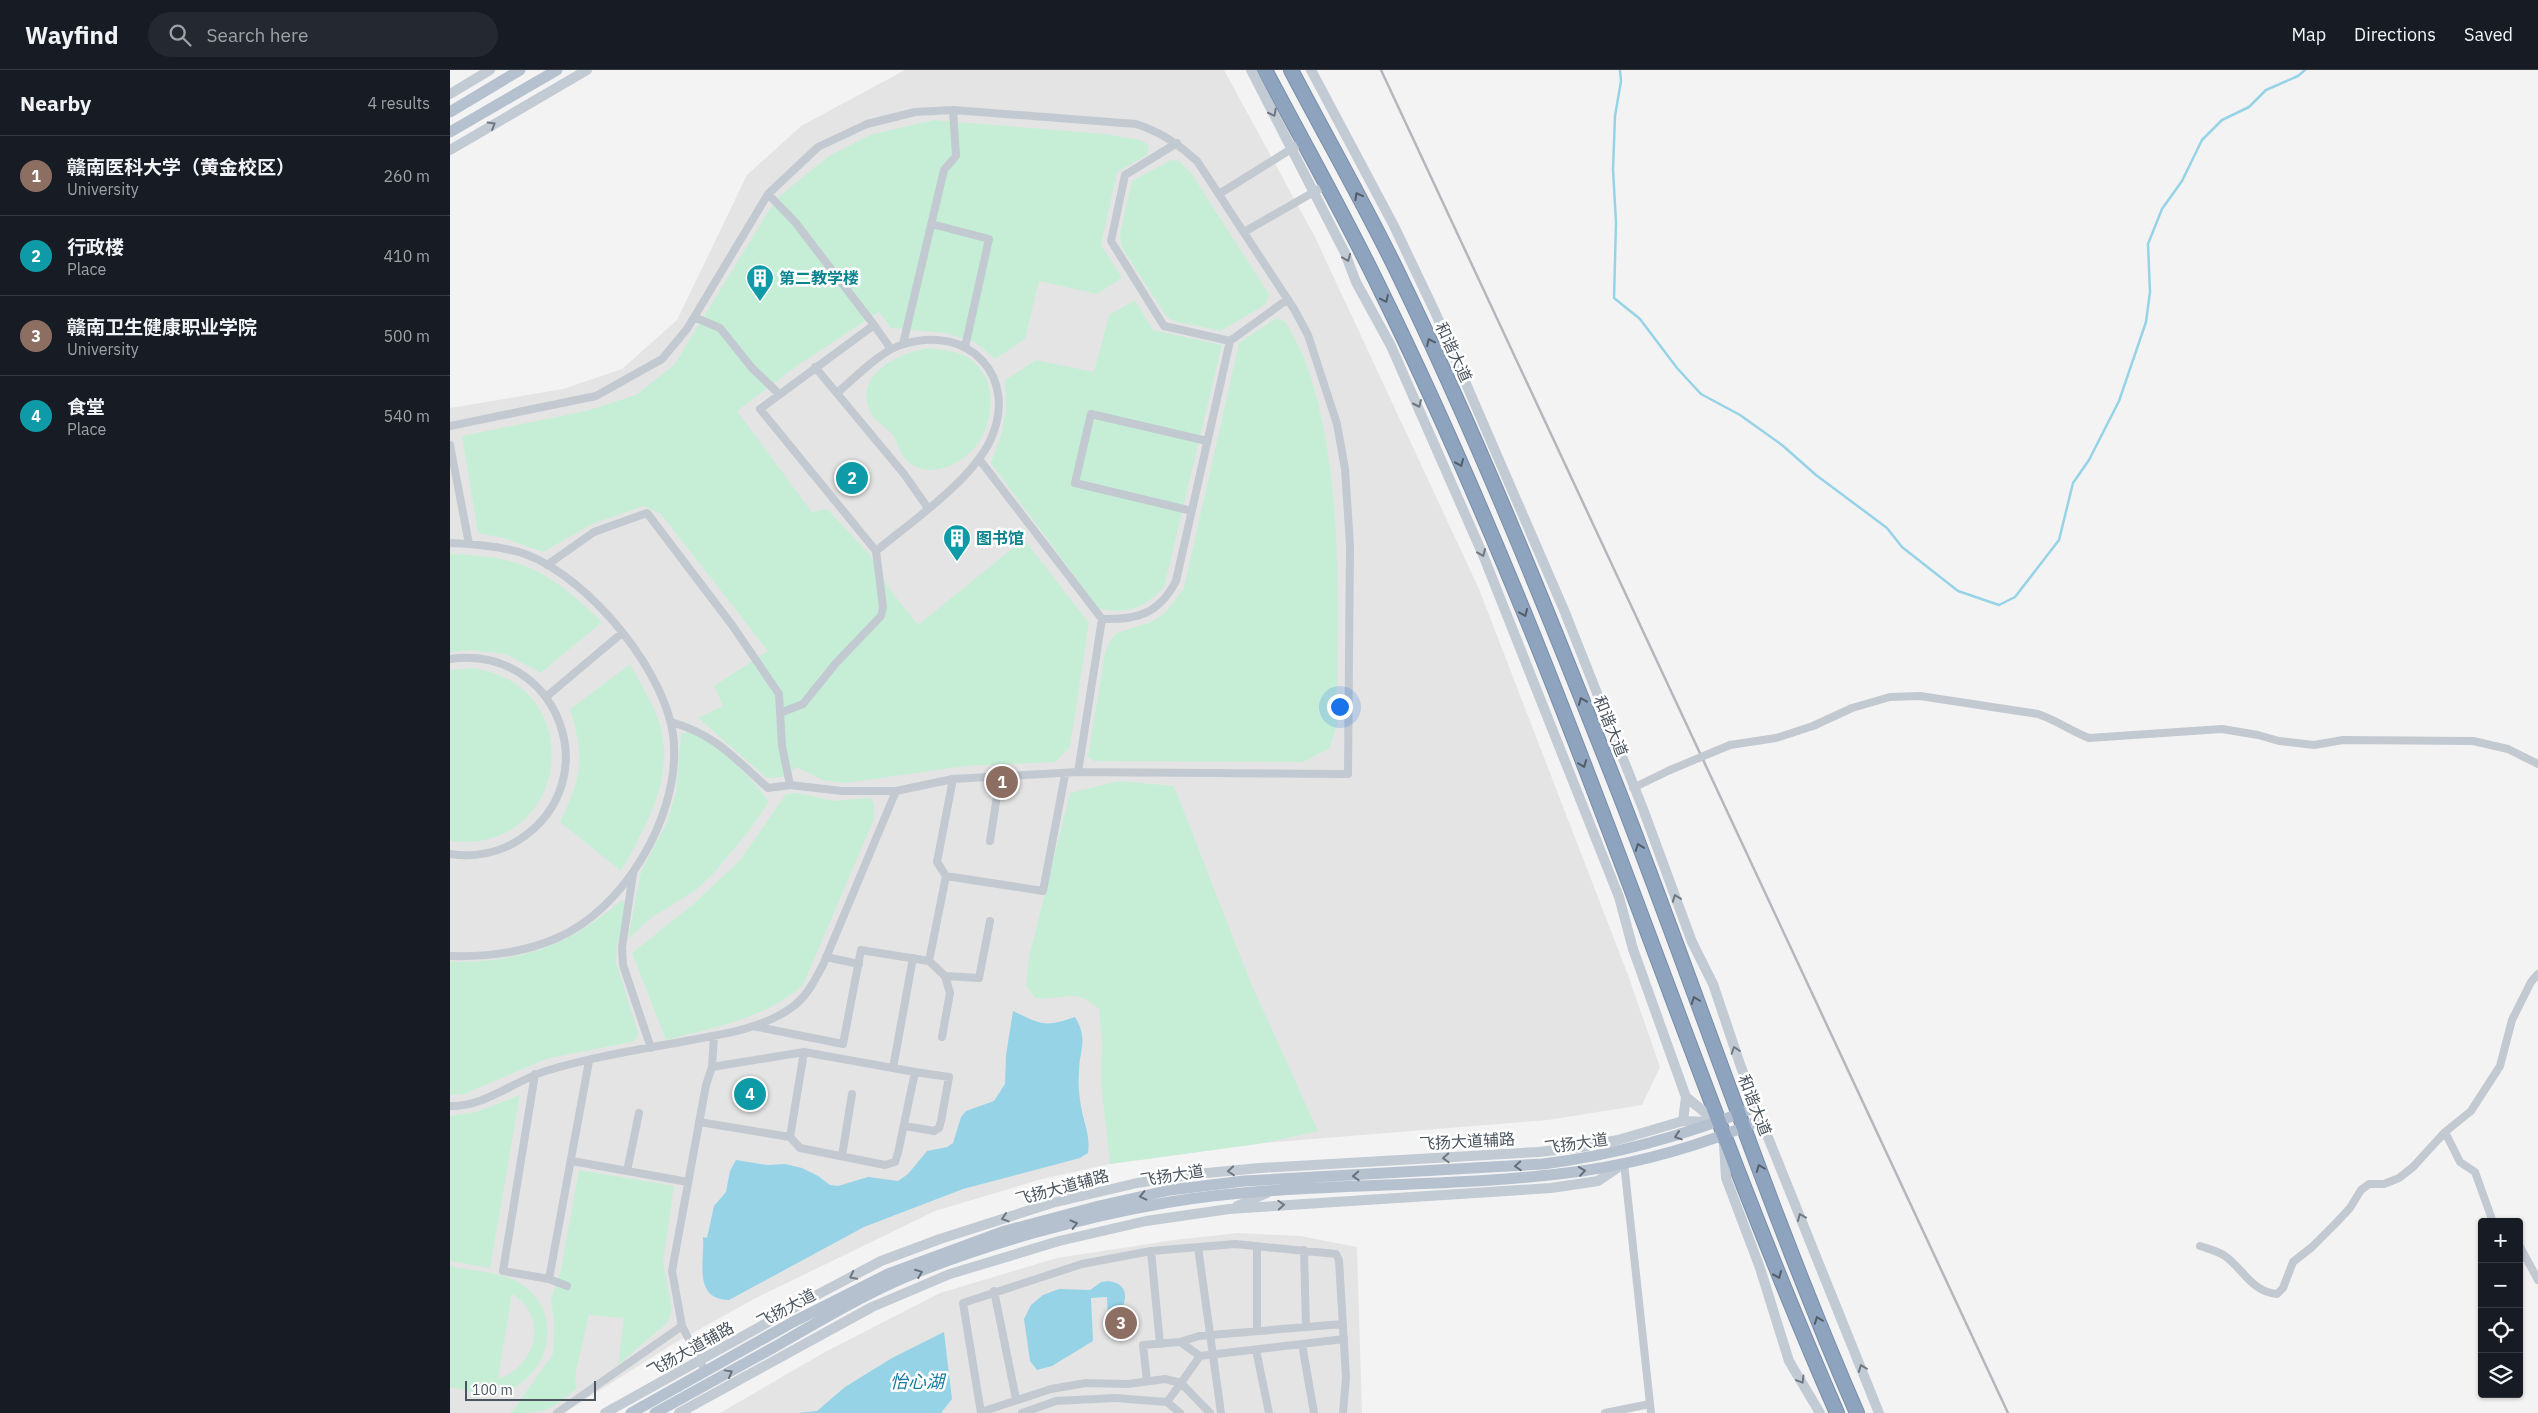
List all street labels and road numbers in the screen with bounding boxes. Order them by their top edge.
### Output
street label: 和谐大道 [1431,319,1477,385]
street label: 和谐大道 [1590,693,1632,759]
street label: 和谐大道 [1734,1072,1776,1138]
street label: 飞扬大道辅路 [1419,1129,1515,1153]
street label: 飞扬大道 [1543,1129,1609,1157]
street label: 飞扬大道 [1139,1160,1205,1190]
street label: 飞扬大道辅路 [1013,1165,1111,1209]
street label: 飞扬大道 [753,1284,819,1332]
street label: 飞扬大道辅路 [643,1317,737,1381]

